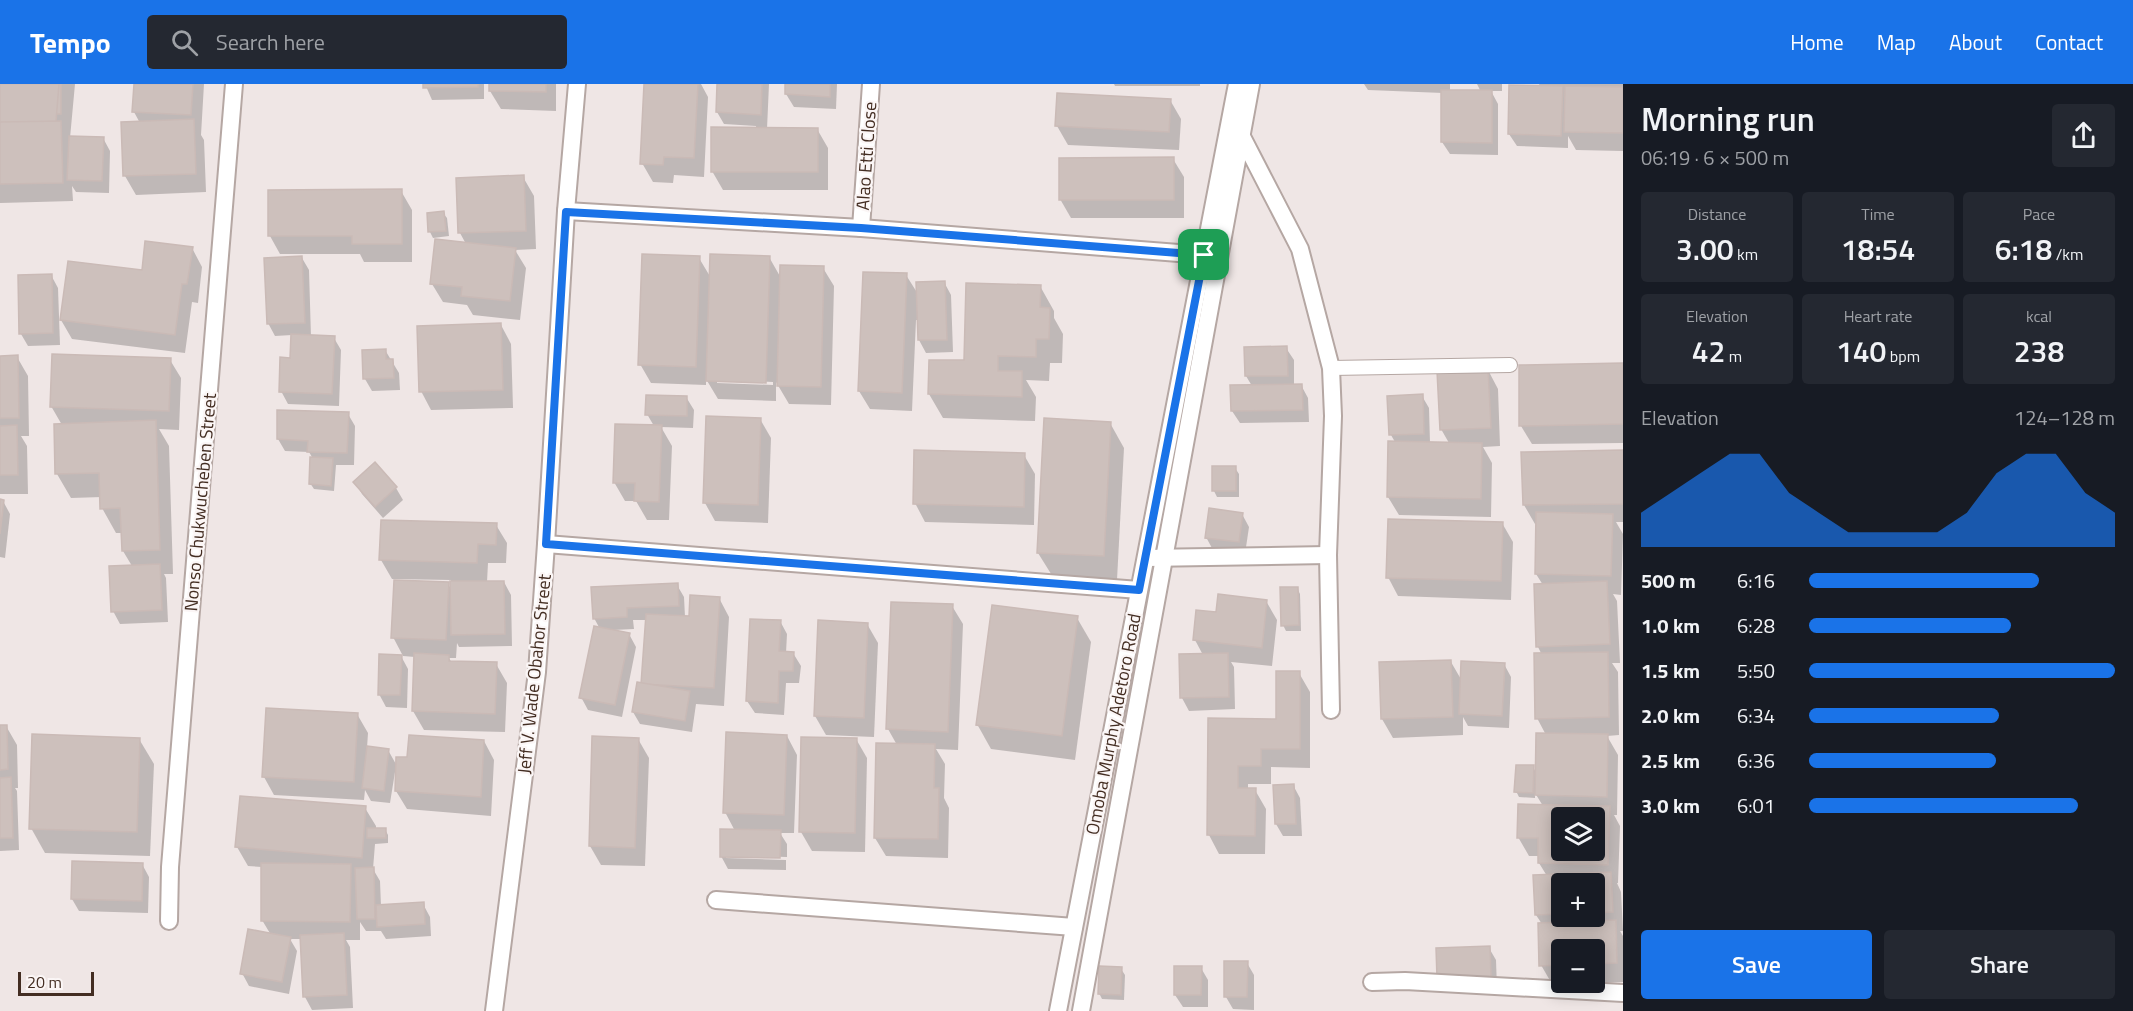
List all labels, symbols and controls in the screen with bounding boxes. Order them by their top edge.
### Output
search box [147,15,567,69]
text: Tempo [30,21,111,64]
text: Search here [216,25,325,59]
icon: search [168,26,201,59]
text: Home [1790,26,1844,58]
text: Map [1877,26,1916,58]
text: About [1949,26,2002,58]
text: Contact [2035,26,2103,58]
text: Morning run [1641,94,1815,144]
street label: Alao Etti Close [849,101,883,211]
button: share [2052,104,2115,167]
text: 06:19 · 6 × 500 m [1641,142,1789,173]
text: Distance [1688,202,1746,226]
text: Time [1861,202,1895,226]
text: Pace [2023,202,2055,226]
text: 3.00 [1676,226,1734,272]
text: 18:54 [1841,226,1915,272]
text: 6:18 [1995,226,2052,272]
pin [1178,229,1229,280]
icon: arrive [1187,238,1220,271]
text: km [1734,242,1758,266]
text: /km [2052,242,2083,266]
text: Elevation [1686,304,1748,328]
text: Heart rate [1844,304,1912,328]
text: kcal [2026,304,2052,328]
text: 42 [1692,328,1725,374]
text: 140 [1836,328,1886,374]
text: 238 [2014,328,2064,374]
text: m [1725,344,1742,368]
text: bpm [1886,344,1920,368]
street label: Nonso Chukwucheben Street [177,391,223,612]
text: Elevation [1641,402,1719,433]
text: 124–128 m [2014,402,2115,433]
text: 500 m [1641,565,1696,596]
text: 6:16 [1737,565,1775,596]
street label: Jeff V. Wade Obahor Street [510,572,558,775]
text: 1.0 km [1641,610,1700,641]
text: 6:28 [1737,610,1775,641]
street label: Omoba Murphy Adetoro Road [1078,611,1148,837]
text: 1.5 km [1641,655,1700,686]
text: 5:50 [1737,655,1775,686]
text: 2.0 km [1641,700,1700,731]
text: 6:34 [1737,700,1775,731]
text: 2.5 km [1641,745,1700,776]
text: 6:36 [1737,745,1775,776]
text: 3.0 km [1641,790,1700,821]
text: 6:01 [1737,790,1775,821]
map controls [1551,807,1605,993]
button: layers [1551,807,1605,861]
button: + [1551,873,1605,927]
button: Save [1641,930,1872,999]
button: Share [1884,930,2115,999]
button: − [1551,939,1605,993]
scale bar [18,969,94,996]
text: 20 m [27,970,62,994]

